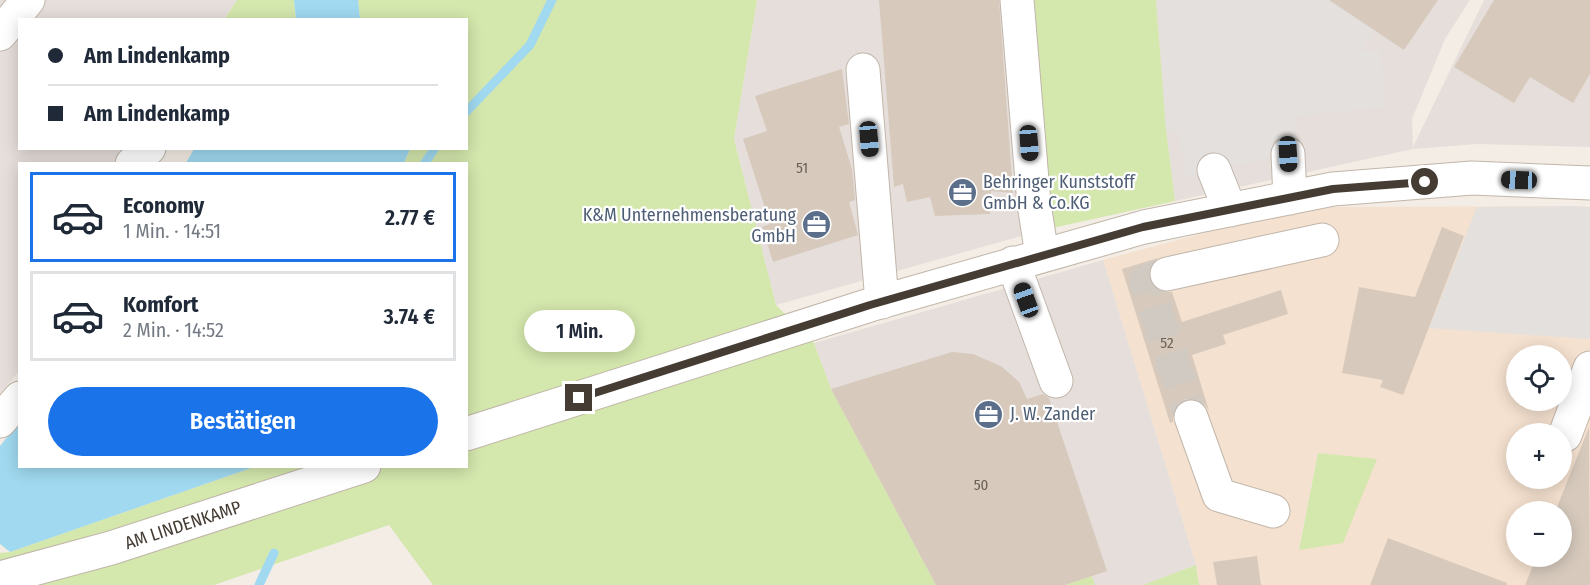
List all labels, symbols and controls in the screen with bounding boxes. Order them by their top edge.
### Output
text: Am Lindenkamp [84,42,230,69]
text: Am Lindenkamp [84,100,230,127]
car [858,120,880,158]
car [1019,124,1039,162]
car [1278,136,1298,172]
house number: 51 [796,159,808,177]
route start [1411,168,1438,195]
car [1501,170,1537,190]
place label: Behringer Kunststoff GmbH & Co.KG [983,171,1136,214]
office icon: Behringer Kunststoff GmbH & Co.KG [946,176,978,208]
icon: car [51,190,105,244]
text: Economy [123,192,204,219]
text: 2.77 € [385,204,435,231]
place label: K&M Unternehmensberatung GmbH [583,204,797,247]
office icon: K&M Unternehmensberatung GmbH [801,209,833,241]
text: 1 Min. · 14:51 [123,219,221,243]
car [1011,280,1041,320]
icon: car [51,289,105,343]
text: Komfort [123,291,198,318]
text: 3.74 € [384,303,435,330]
callout: 1 Min. [524,311,634,353]
text: 2 Min. · 14:52 [123,318,224,342]
text: 1 Min. [556,319,603,343]
house number: 52 [1160,334,1174,352]
map controls [1506,345,1572,567]
button: locate [1506,345,1572,411]
route end [565,384,592,411]
button: Bestätigen [48,387,438,456]
office icon: J. W. Zander [973,398,1005,430]
place label: J. W. Zander [1010,403,1096,425]
button: + [1506,423,1572,489]
house number: 50 [974,476,988,494]
street label: AM LINDENKAMP [122,496,244,554]
button: − [1506,501,1572,567]

